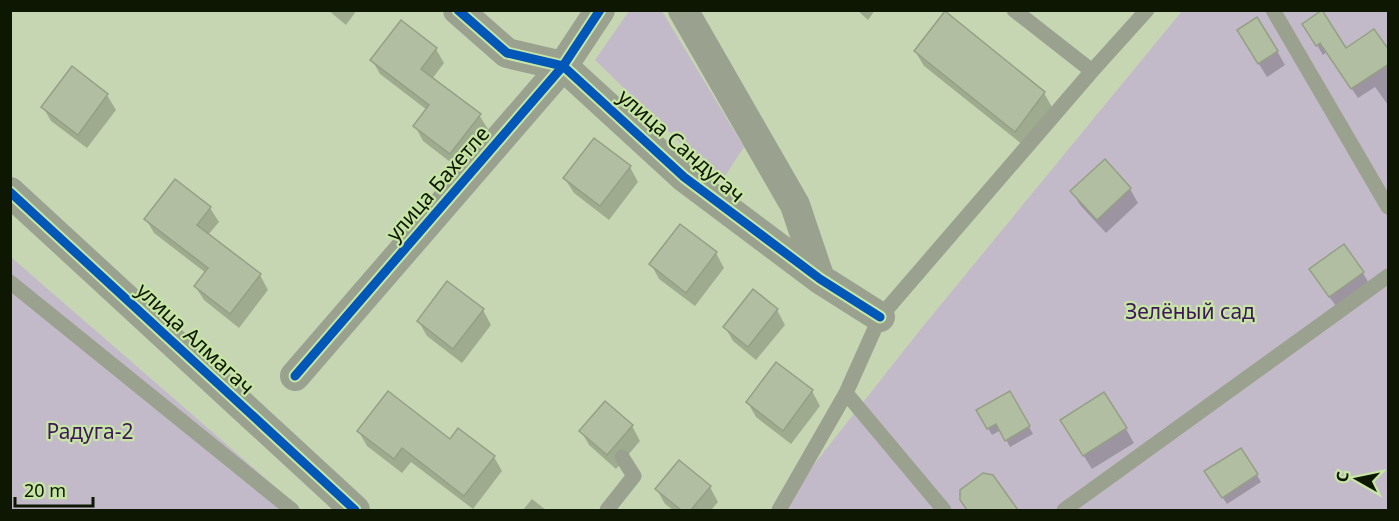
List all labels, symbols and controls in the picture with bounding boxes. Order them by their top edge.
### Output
street label: улица Сандугач [612,82,751,208]
street label: улица Бахетле [379,120,495,247]
street label: улица Алмагач [131,276,261,400]
park label: Зелёный сад [1125,297,1255,325]
park label: Радуга-2 [47,417,133,445]
north arrow [1327,449,1387,509]
scale bar [15,470,93,508]
text: С [1331,470,1354,483]
text: 20 m [24,478,66,502]

